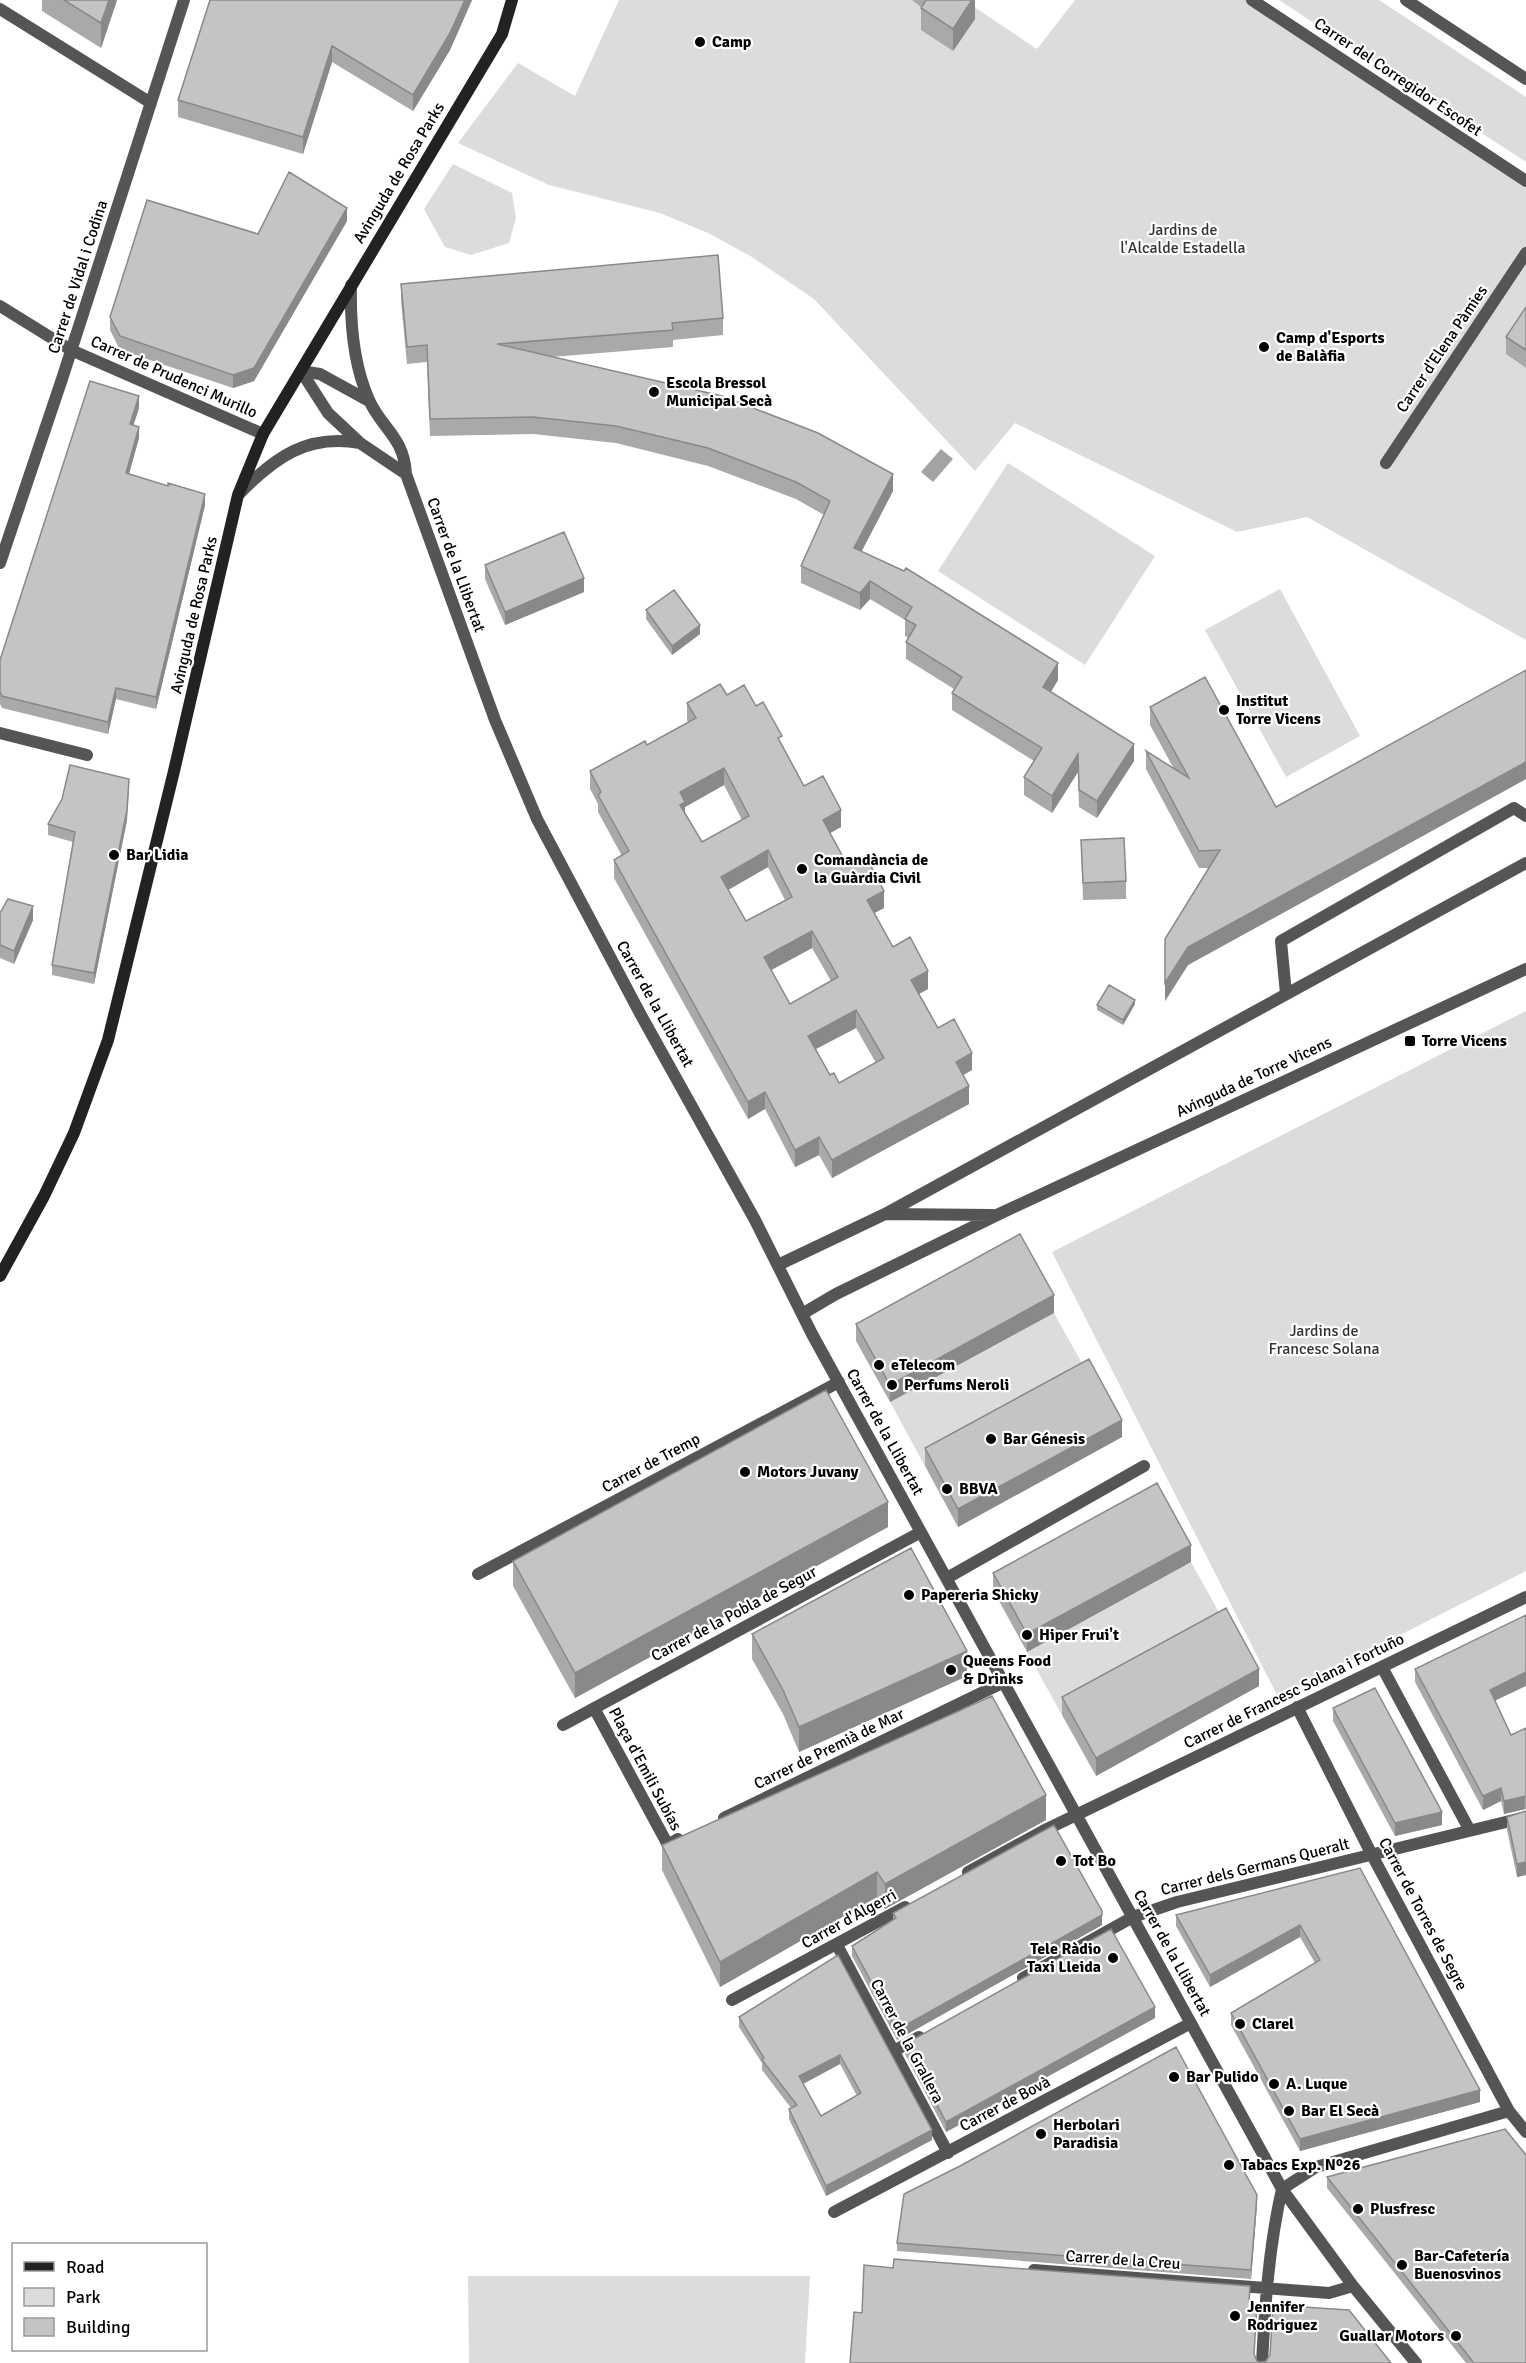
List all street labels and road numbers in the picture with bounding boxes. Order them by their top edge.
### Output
street label: Carrer del Corregidor Escofet [1310,13,1486,141]
street label: Avinguda de Rosa Parks [349,99,449,247]
street label: Carrer de Vidal i Codina [44,198,112,356]
street label: Carrer d'Elena Pàmies [1392,282,1492,416]
street label: Carrer de Prudenci Murillo [88,331,260,423]
street label: Carrer de la Llibertat [422,495,490,635]
street label: Avinguda de Rosa Parks [166,534,222,696]
street label: Carrer de la Llibertat [612,937,698,1071]
street label: Avinguda de Torre Vicens [1173,1032,1335,1122]
street label: Carrer de la Llibertat [842,1365,928,1499]
street label: Carrer de Tremp [598,1429,704,1497]
street label: Carrer de la Pobla de Segur [648,1562,820,1666]
street label: Carrer de Francesc Solana i Fortuño [1181,1629,1407,1753]
street label: Plaça d'Emili Subías [604,1704,686,1834]
street label: Carrer de Premià de Mar [751,1704,907,1794]
street label: Carrer dels Germans Queralt [1159,1834,1352,1900]
street label: Carrer de Torres de Segre [1374,1834,1472,1994]
street label: Carrer d'Algerri [798,1885,900,1953]
street label: Carrer de la Llibertat [1129,1886,1215,2020]
street label: Carrer de la Grallera [866,1975,948,2107]
street label: Carrer de Bovà [956,2072,1054,2136]
street label: Carrer de la Creu [1065,2246,1181,2274]

